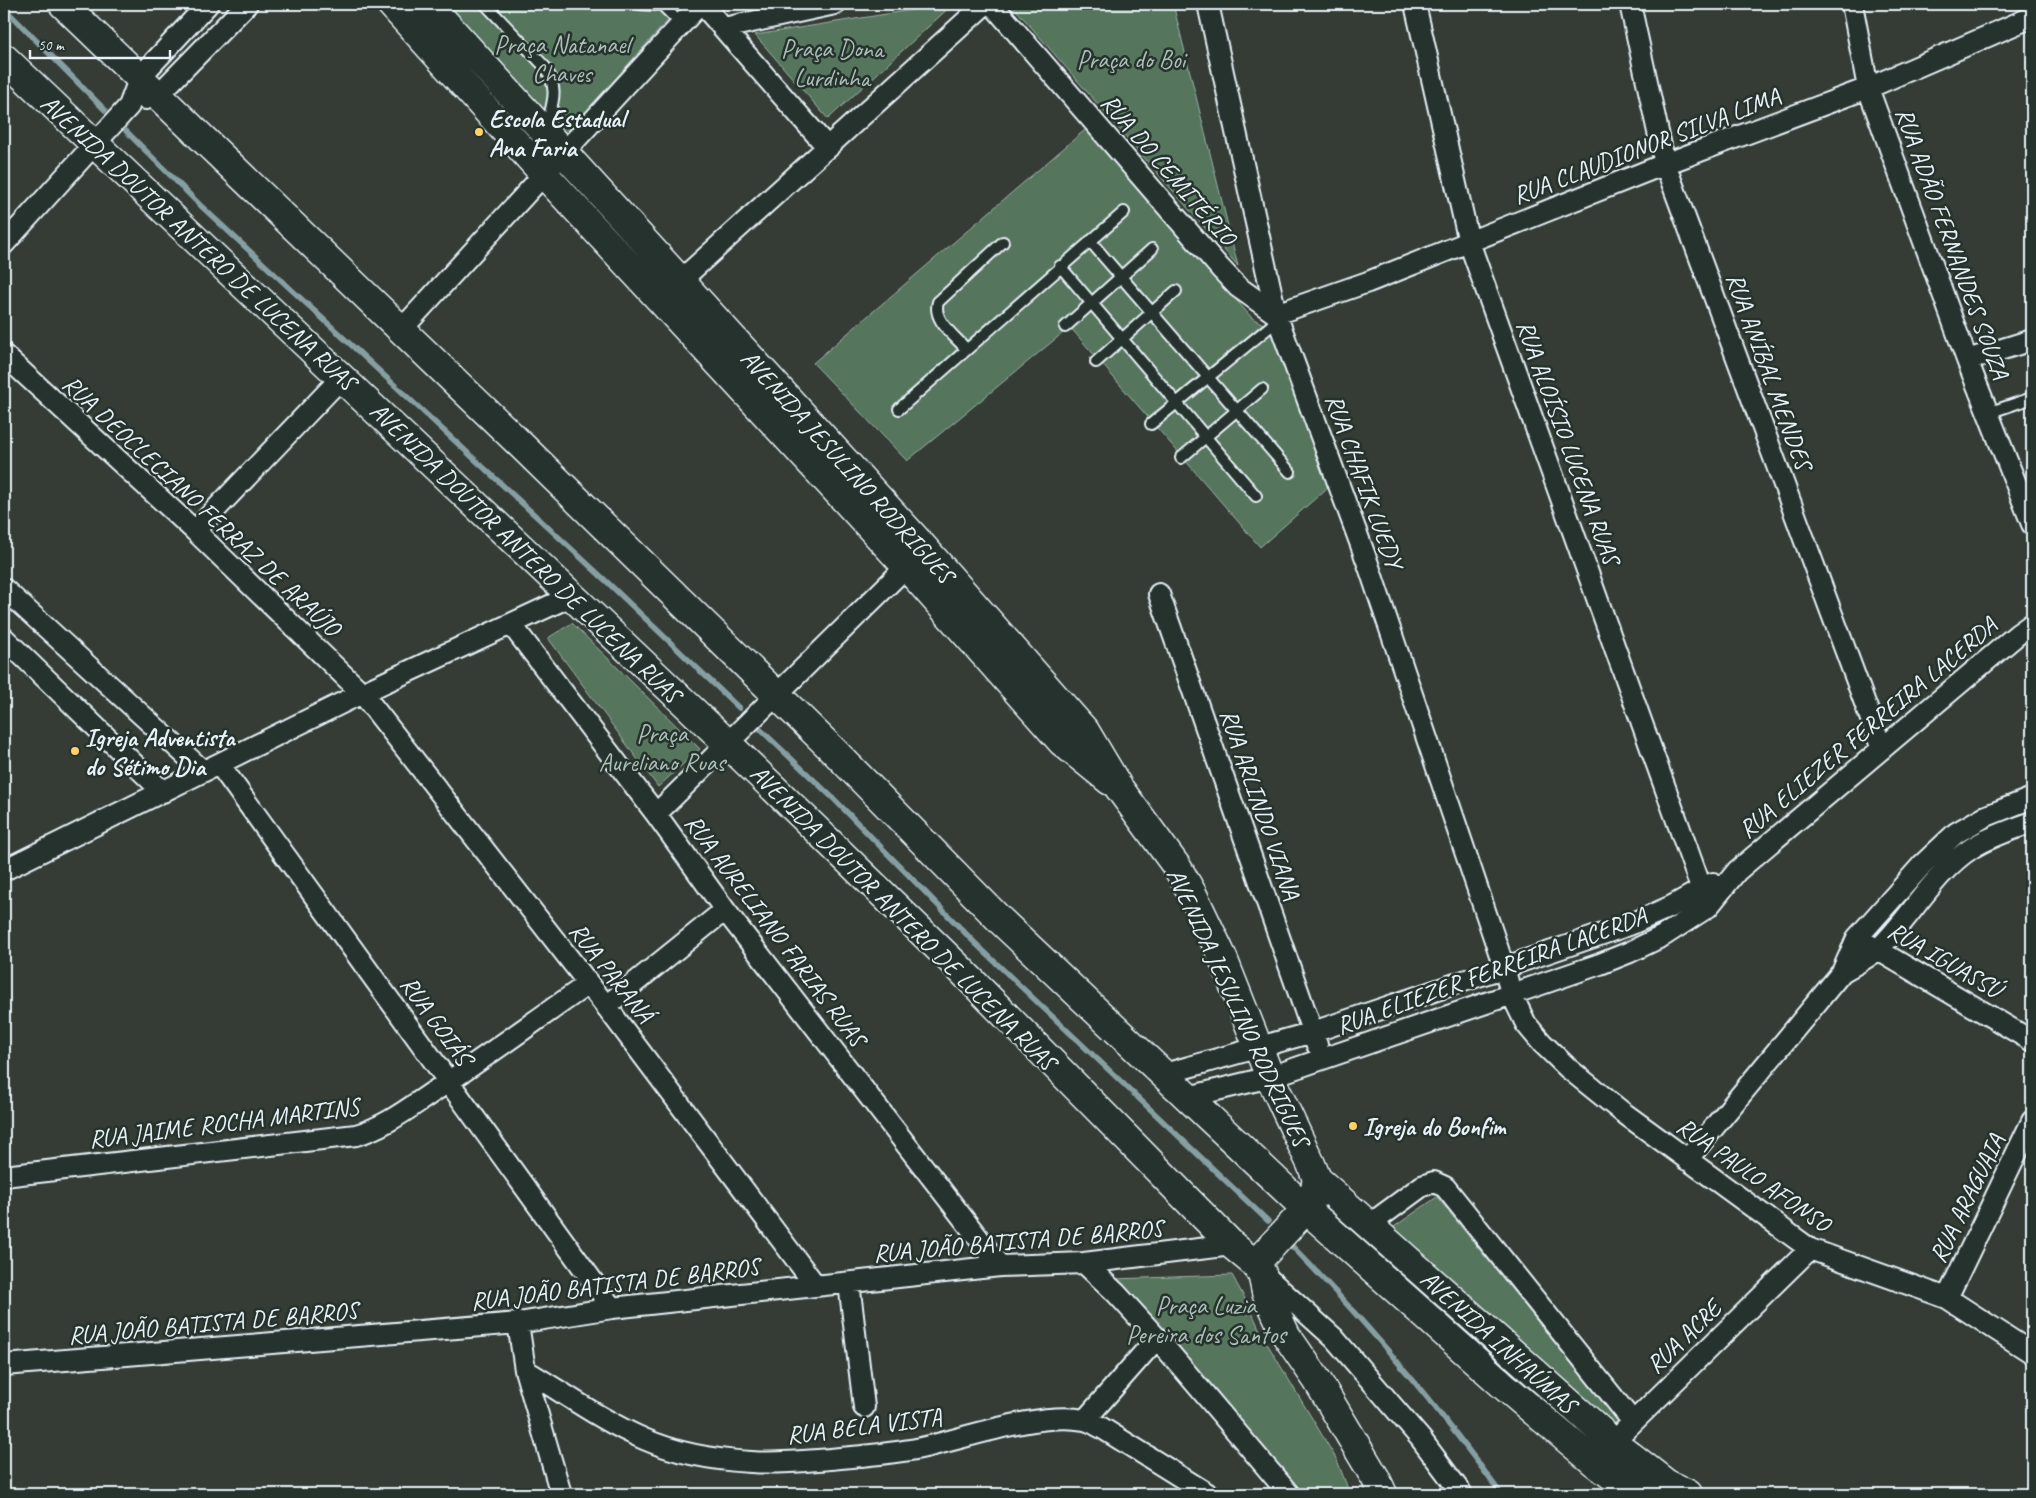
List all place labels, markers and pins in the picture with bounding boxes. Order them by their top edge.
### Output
place label: Escola Estadual Ana Faria [489,103,629,164]
marker: Escola Estadual Ana Faria [473,126,485,138]
place label: Igreja Adventista do Sétimo Dia [85,722,236,783]
marker: Igreja Adventista do Sétimo Dia [69,745,81,757]
place label: Igreja do Bonfim [1363,1111,1507,1143]
marker: Igreja do Bonfim [1347,1120,1359,1132]

